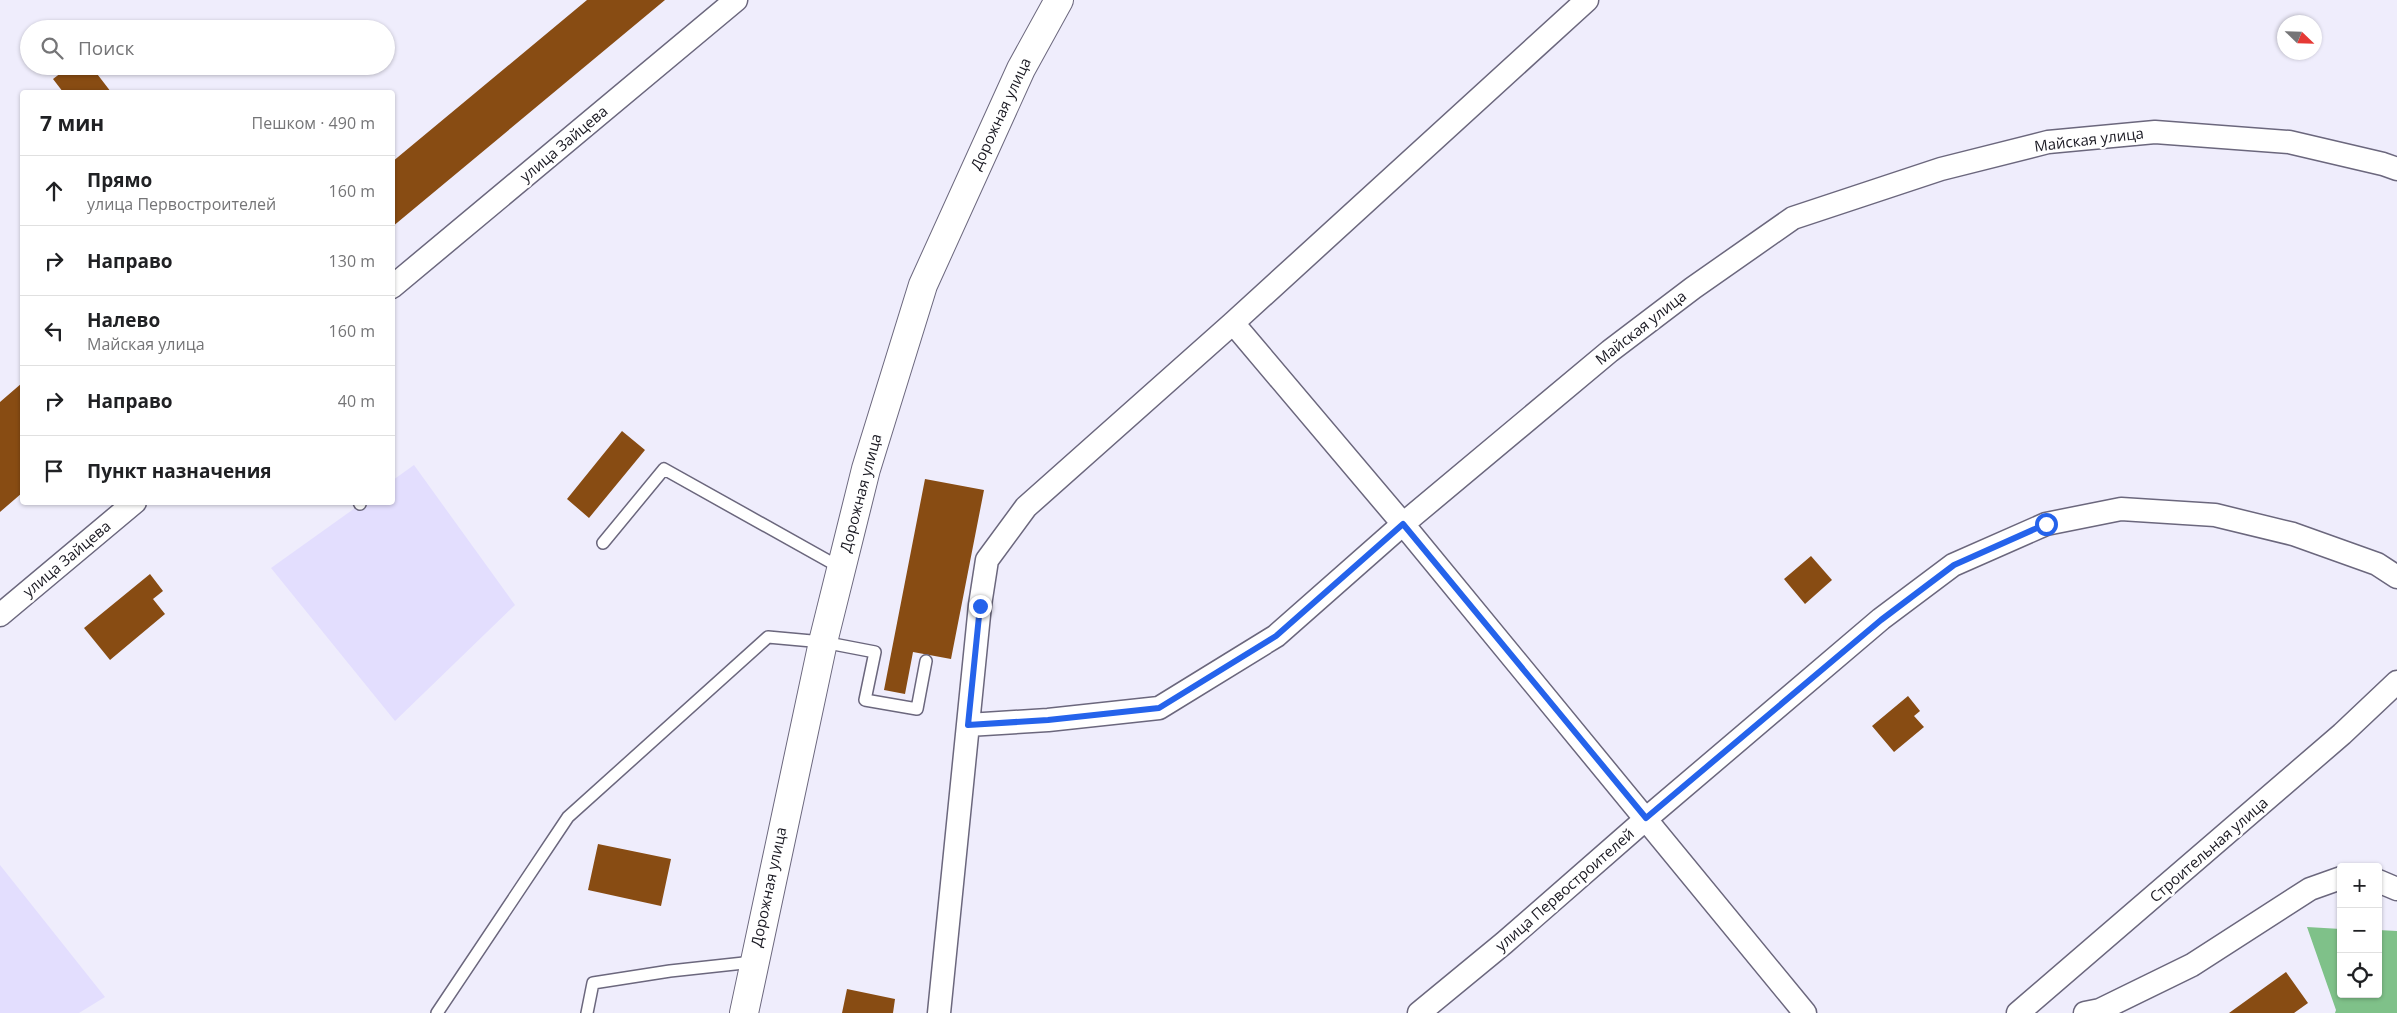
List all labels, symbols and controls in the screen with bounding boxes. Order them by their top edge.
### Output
north arrow [2277,15,2322,60]
search box [20,20,395,75]
icon: search [38,34,66,62]
text: Поиск [78,35,134,61]
street label: Дорожная улица [965,54,1035,173]
street label: улица Зайцева [515,101,611,186]
text: 7 мин [40,109,104,137]
text: Пешком · 490 m [252,112,375,134]
street label: Майская улица [2033,122,2145,156]
text: Прямо [87,167,152,193]
icon: ahead [40,177,68,205]
text: 160 m [329,180,375,202]
text: улица Первостроителей [87,193,276,215]
icon: right [40,247,68,275]
text: Направо [87,248,173,274]
text: 130 m [329,250,375,272]
street label: Майская улица [1591,285,1690,369]
text: Налево [87,307,160,333]
icon: left [40,317,68,345]
text: 160 m [329,320,375,342]
text: Майская улица [87,333,205,355]
icon: right [40,387,68,415]
text: Направо [87,388,173,414]
text: 40 m [338,390,375,412]
street label: Дорожная улица [835,431,885,554]
icon: arrive [40,457,68,485]
text: Пункт назначения [87,458,272,484]
route start [2035,513,2058,536]
street label: улица Зайцева [18,516,114,601]
route end [969,595,992,618]
street label: Строительная улица [2145,792,2272,906]
street label: улица Первостроителей [1491,823,1638,955]
street label: Дорожная улица [746,825,790,948]
map controls [2337,863,2382,998]
button: + [2337,863,2382,908]
button: − [2337,908,2382,953]
button: locate [2337,953,2382,998]

